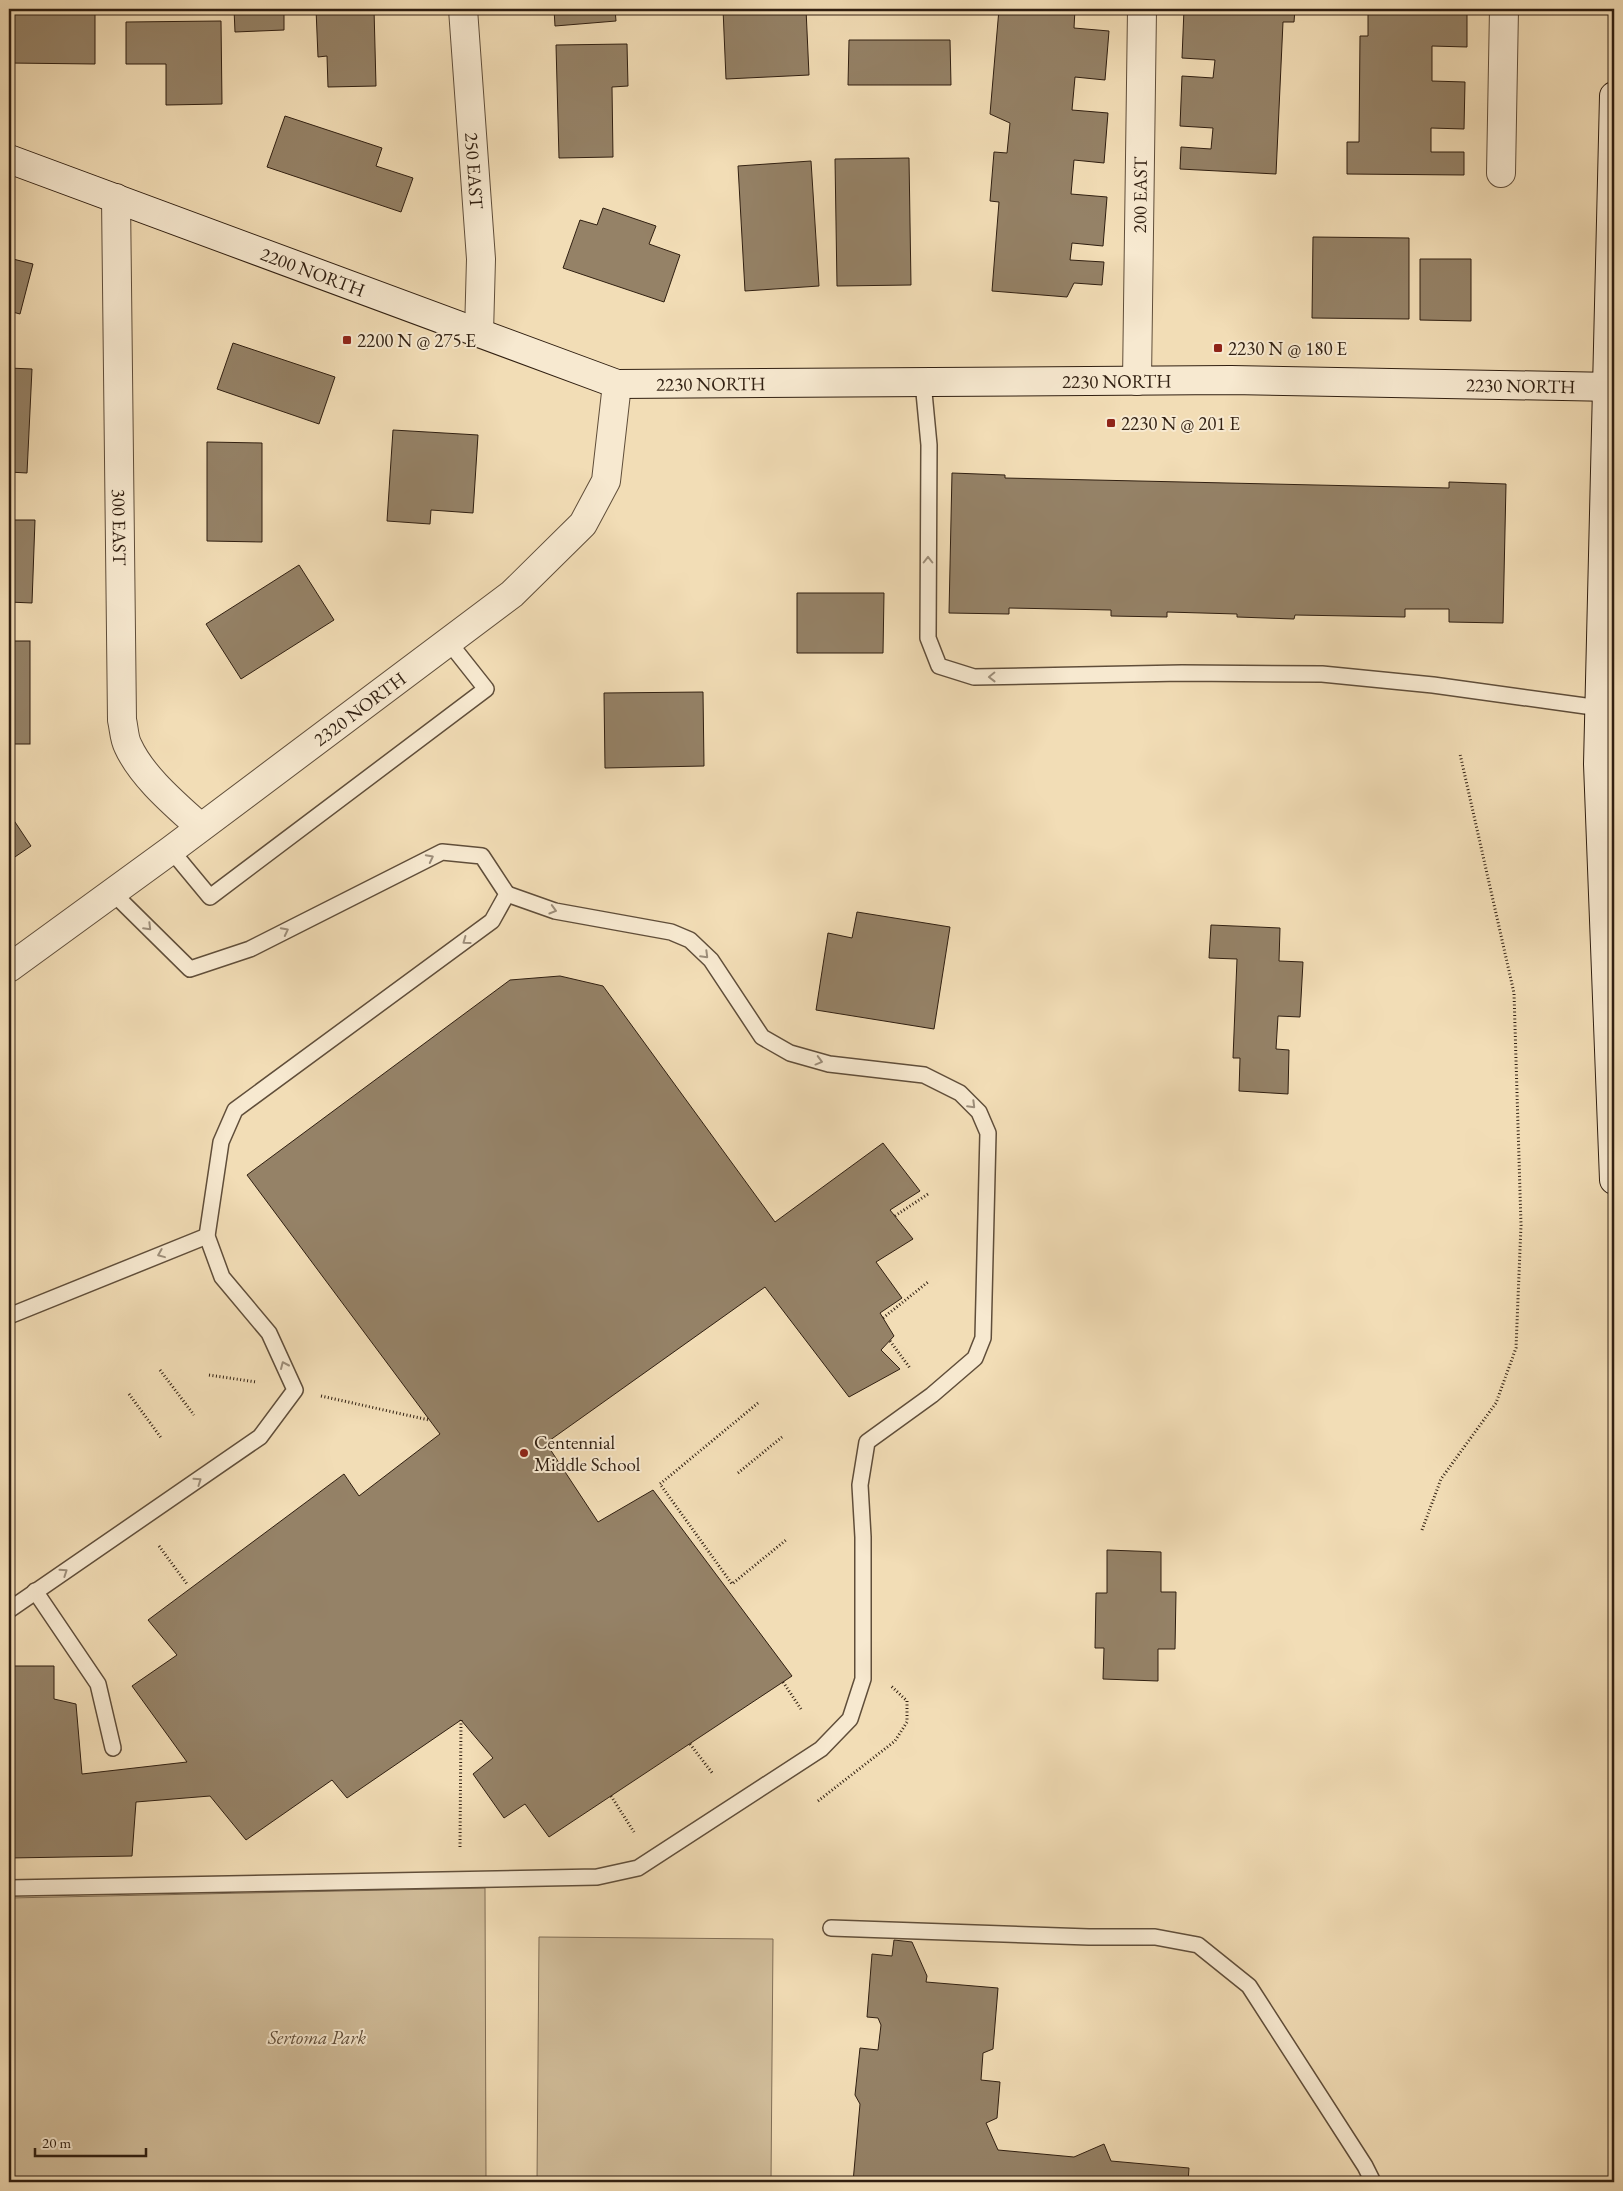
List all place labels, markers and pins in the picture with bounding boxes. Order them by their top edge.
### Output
place label: 2200 N @ 275 E [357,328,476,353]
marker: 2200 N @ 275 E [341,334,353,346]
place label: 2230 N @ 180 E [1228,336,1347,361]
marker: 2230 N @ 180 E [1212,342,1224,354]
place label: 2230 N @ 201 E [1121,411,1240,436]
marker: 2230 N @ 201 E [1105,417,1117,429]
place label: Centennial Middle School [534,1430,641,1477]
marker: Centennial Middle School [518,1447,530,1459]

